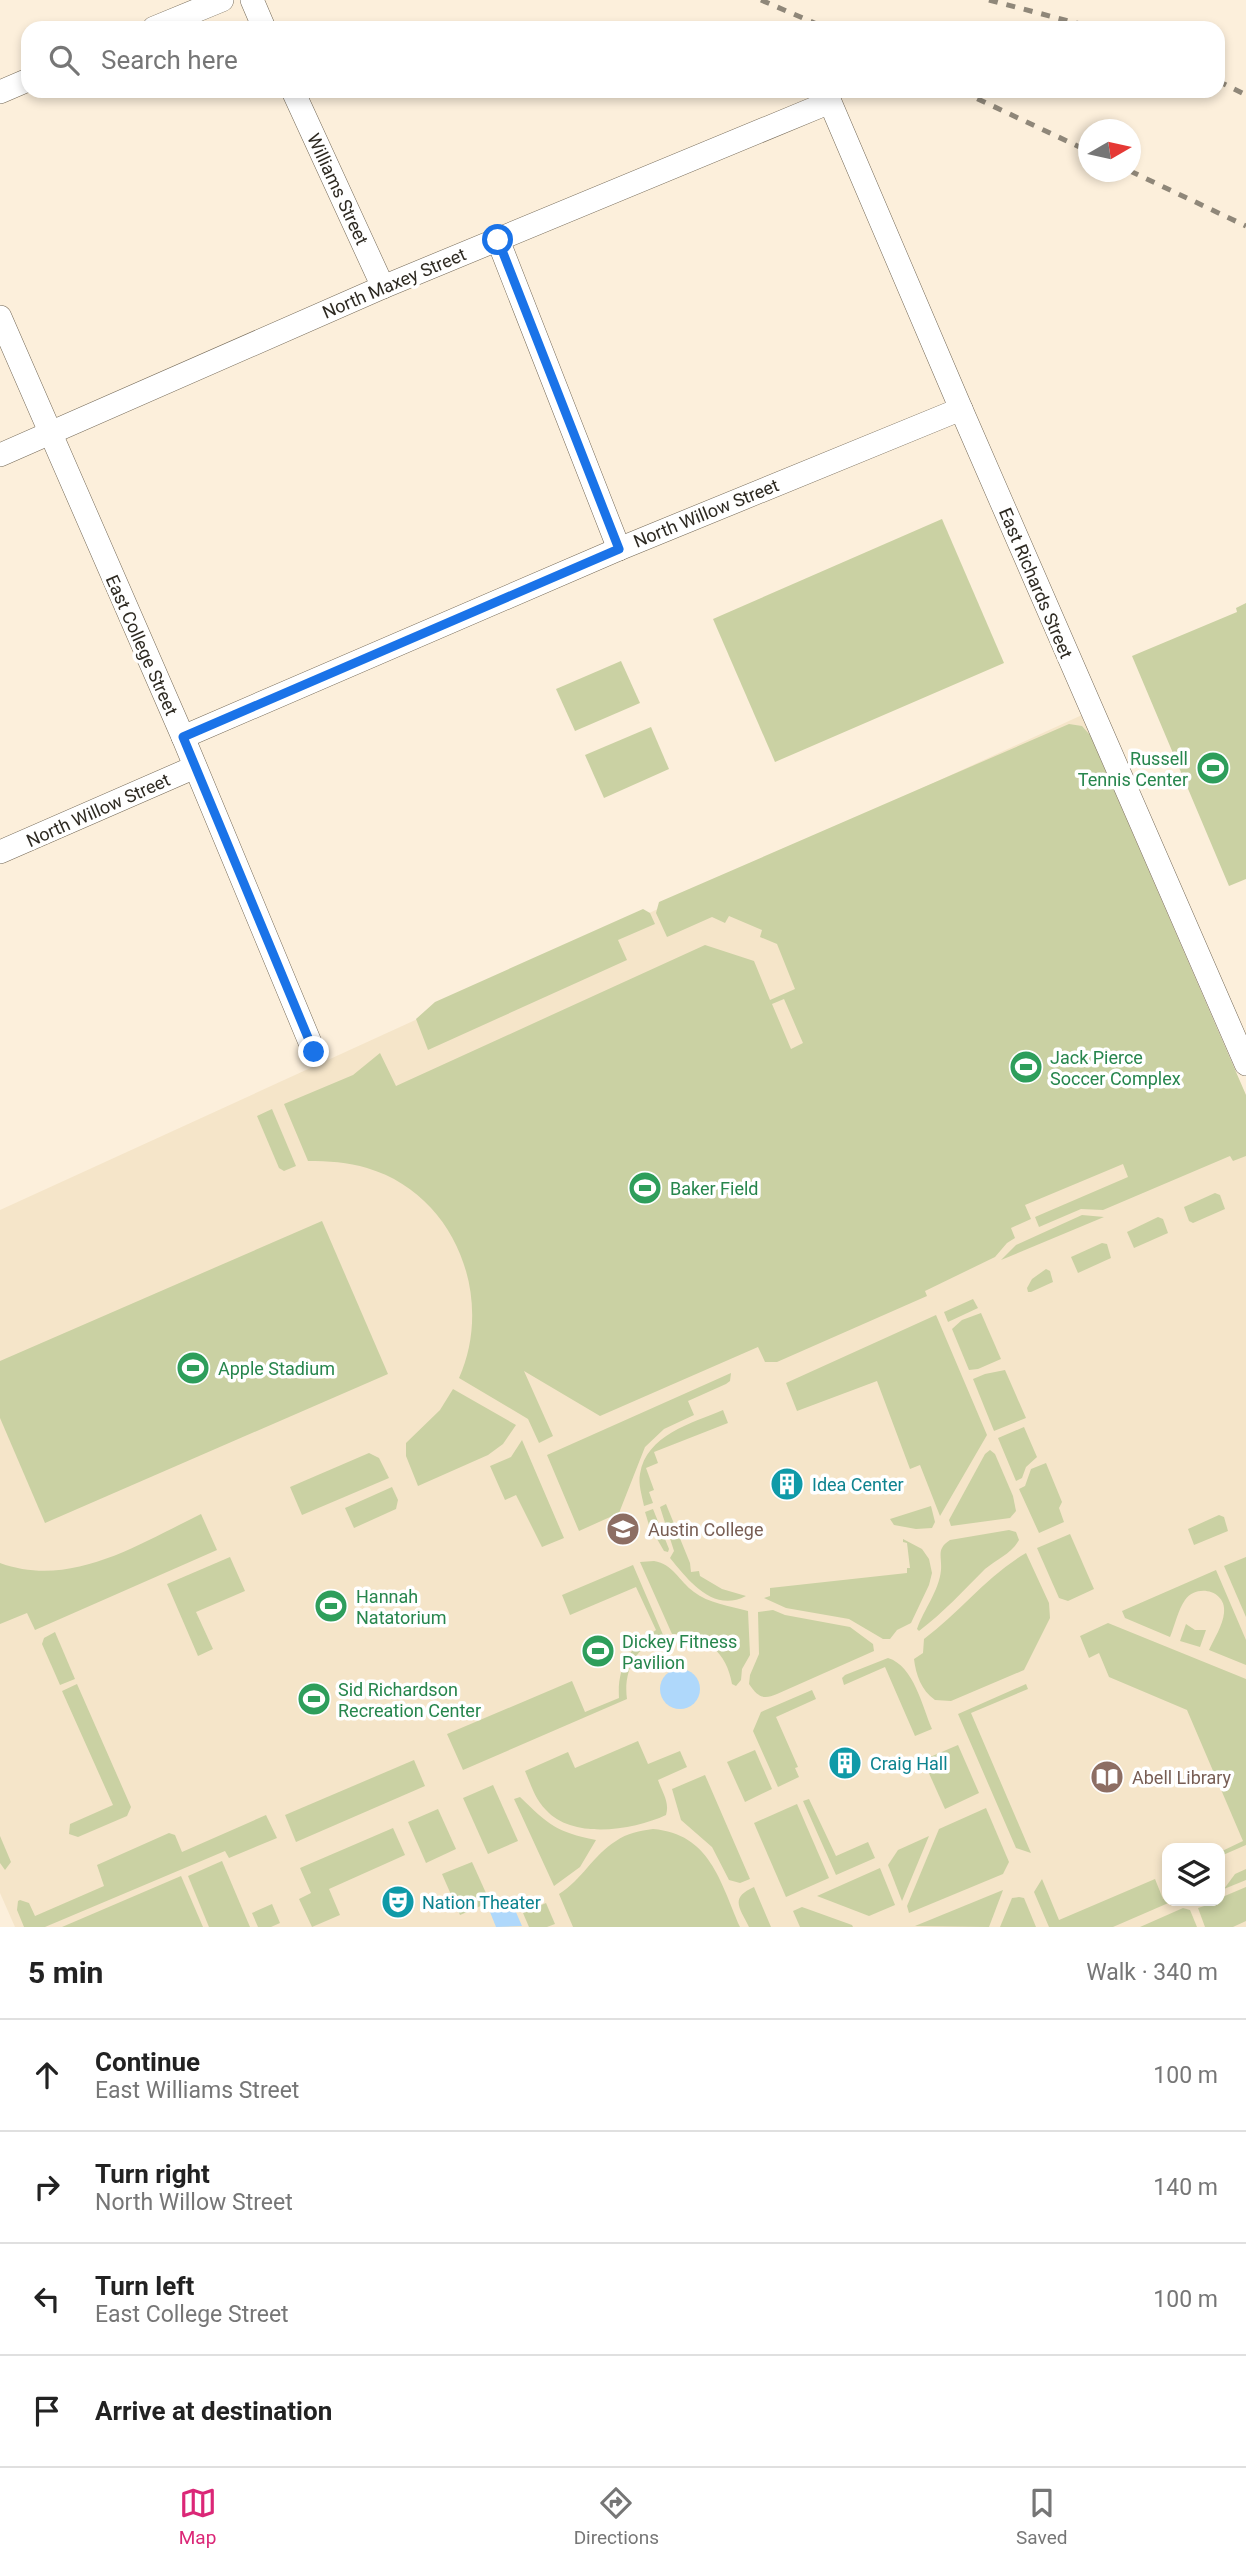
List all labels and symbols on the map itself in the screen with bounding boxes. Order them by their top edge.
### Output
north arrow [1078,119,1141,182]
street label: Williams Street [303,130,373,248]
route start [482,224,513,255]
street label: North Maxey Street [319,243,469,323]
street label: North Willow Street [630,474,782,552]
street label: East Richards Street [995,505,1077,662]
street label: East College Street [102,571,182,719]
place label: Russell Tennis Center [1078,748,1188,790]
sports icon: Russell Tennis Center [1194,749,1232,787]
street label: North Willow Street [23,769,173,851]
route end [298,1036,329,1067]
place label: Jack Pierce Soccer Complex [1050,1047,1181,1089]
sports icon: Jack Pierce Soccer Complex [1007,1048,1045,1086]
sports icon: Baker Field [626,1169,664,1207]
place label: Baker Field [670,1178,758,1199]
sports icon: Apple Stadium [174,1349,212,1387]
place label: Apple Stadium [218,1358,335,1379]
building icon: Idea Center [768,1465,806,1503]
place label: Idea Center [812,1474,904,1495]
school or university icon: Austin College [604,1510,642,1548]
place label: Austin College [648,1519,763,1540]
place label: Hannah Natatorium [356,1586,446,1628]
sports icon: Hannah Natatorium [312,1587,350,1625]
place label: Dickey Fitness Pavilion [622,1631,737,1673]
sports icon: Dickey Fitness Pavilion [579,1632,617,1670]
place label: Sid Richardson Recreation Center [338,1679,481,1721]
sports icon: Sid Richardson Recreation Center [295,1680,333,1718]
building icon: Craig Hall [826,1744,864,1782]
place label: Craig Hall [870,1753,948,1774]
library icon: Abell Library [1088,1758,1126,1796]
place label: Abell Library [1132,1767,1232,1788]
theatre icon: Nation Theater [379,1883,417,1921]
place label: Nation Theater [422,1892,541,1913]

